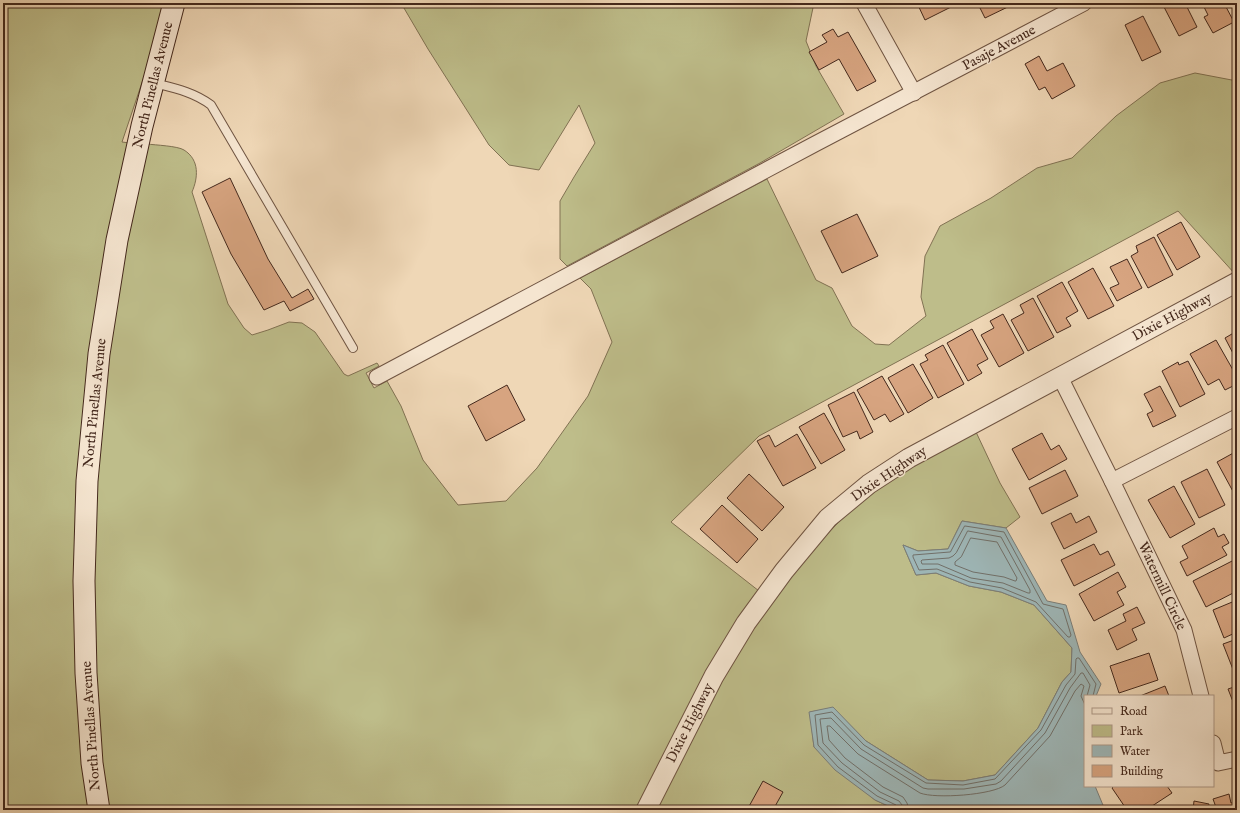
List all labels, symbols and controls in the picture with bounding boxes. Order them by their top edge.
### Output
street label: North Pinellas Avenue [129,19,178,150]
street label: Pasaje Avenue [959,21,1039,75]
street label: Dixie Highway [1129,288,1215,346]
street label: North Pinellas Avenue [79,337,111,469]
street label: Dixie Highway [848,442,930,506]
street label: Watermill Circle [1134,539,1191,633]
street label: North Pinellas Avenue [77,660,105,791]
street label: Dixie Highway [662,680,718,766]
legend [1084,695,1214,787]
text: Road [1120,704,1148,719]
text: Park [1120,724,1143,739]
text: Water [1120,744,1151,759]
text: Building [1120,764,1164,779]

